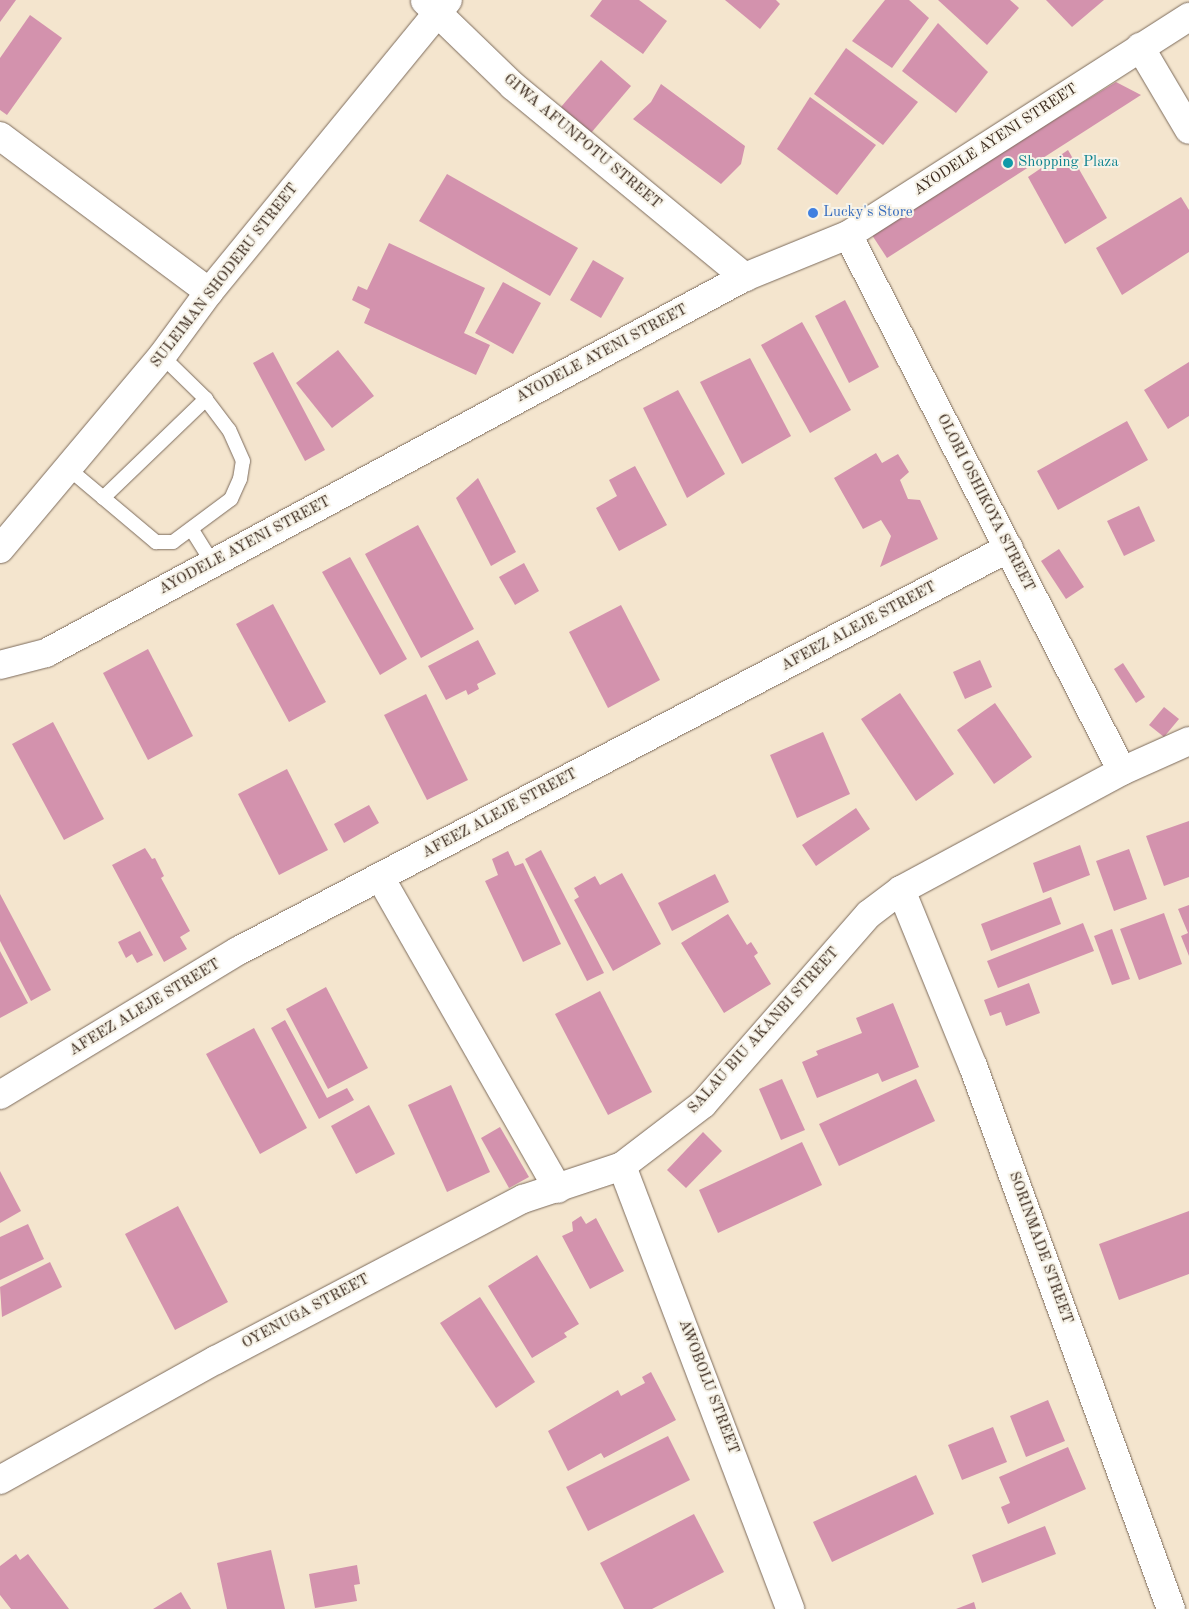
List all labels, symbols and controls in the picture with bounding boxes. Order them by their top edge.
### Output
street label: GIWA AFUNPOTU STREET [499,71,665,213]
street label: AYODELE AYENI STREET [911,80,1081,200]
place label: Shopping Plaza [1018,154,1119,172]
marker: Shopping Plaza [1002,157,1014,169]
street label: SULEIMAN SHODERU STREET [148,180,302,372]
place label: Lucky's Store [823,204,913,222]
marker: Lucky's Store [807,207,819,219]
street label: AYODELE AYENI STREET [513,301,691,407]
street label: OLORI OSHIKOYA STREET [932,411,1038,595]
street label: AYODELE AYENI STREET [156,493,334,599]
street label: AFEEZ ALEJE STREET [778,578,940,676]
street label: AFEEZ ALEJE STREET [419,765,581,863]
street label: SALAU BIU AKANBI STREET [685,944,843,1118]
street label: AFEEZ ALEJE STREET [66,956,224,1060]
street label: SORINMADE STREET [1004,1170,1076,1326]
street label: OYENUGA STREET [239,1271,373,1353]
street label: AWOBOLU STREET [674,1317,742,1457]

